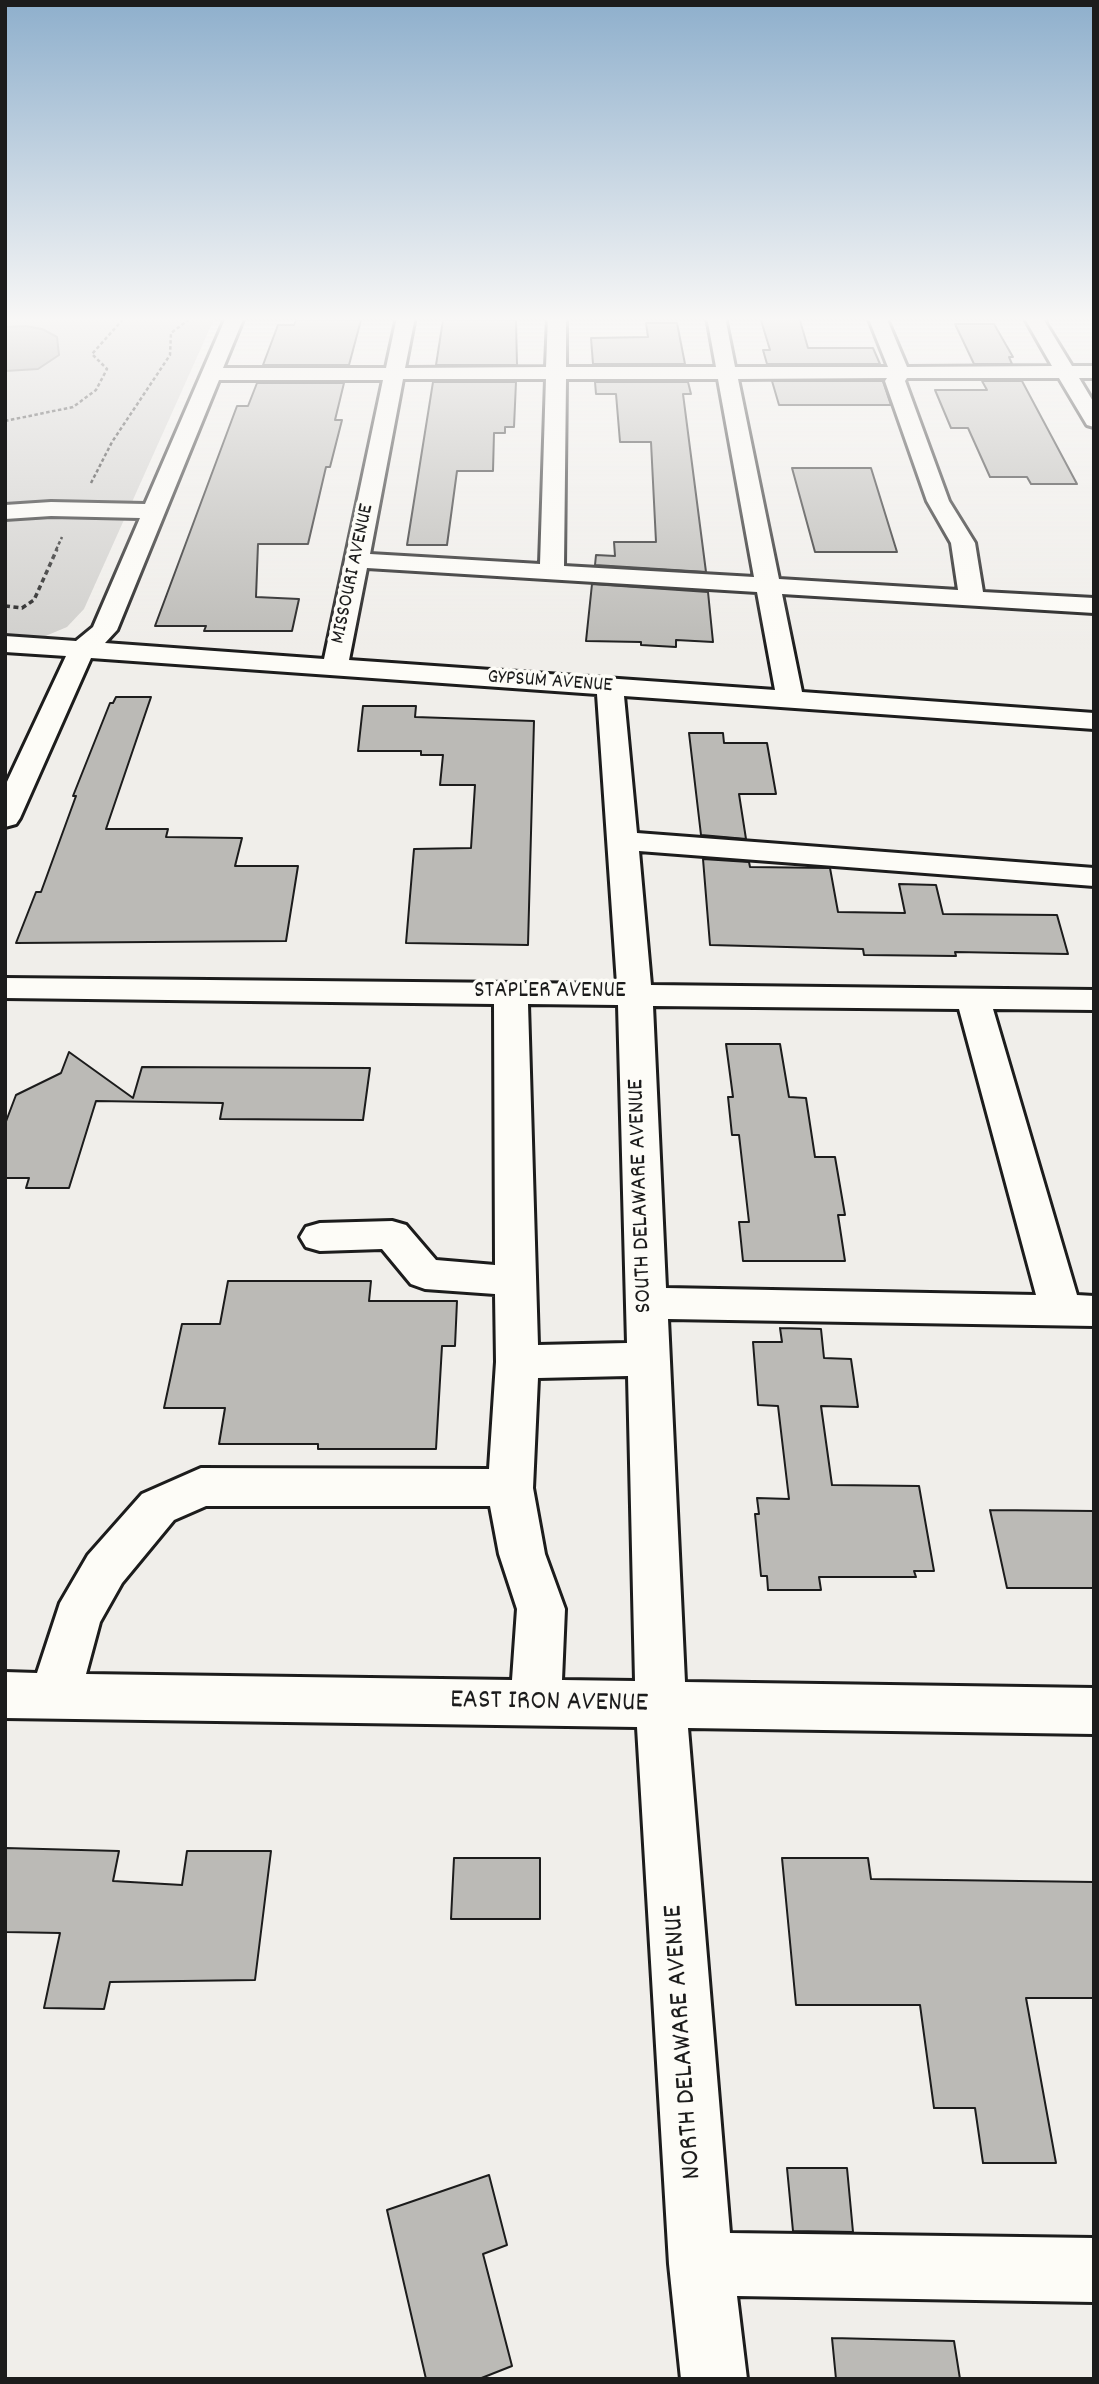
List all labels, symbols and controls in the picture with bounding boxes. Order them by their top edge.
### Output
street label: MISSOURI AVENUE [327,502,381,646]
street label: GYPSUM AVENUE [487,666,613,700]
street label: STAPLER AVENUE [474,979,626,1007]
street label: SOUTH DELAWARE AVENUE [624,1078,660,1314]
street label: EAST IRON AVENUE [450,1685,648,1723]
street label: NORTH DELAWARE AVENUE [659,1904,711,2180]

